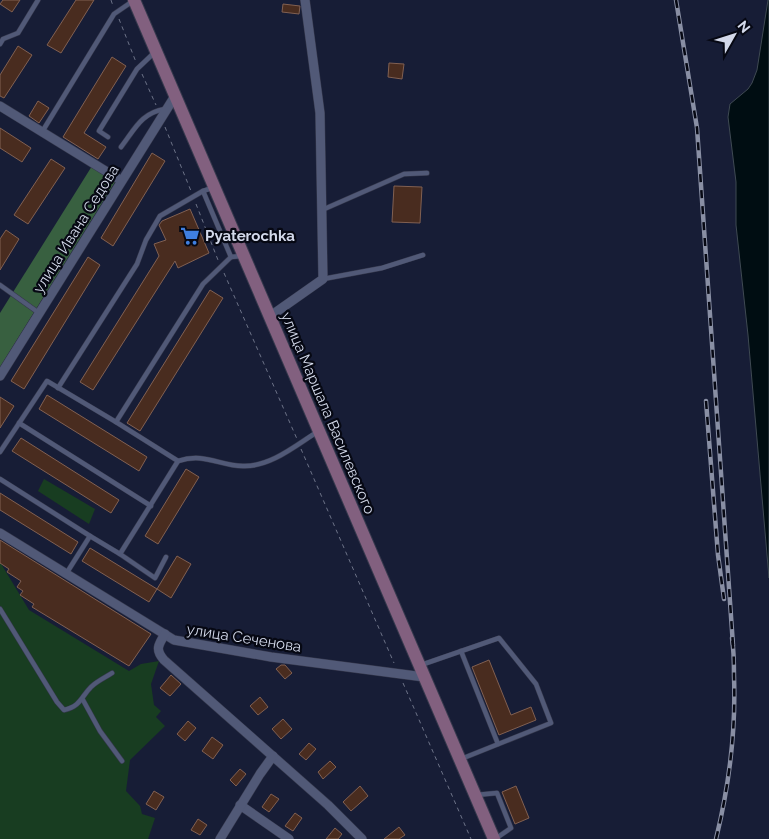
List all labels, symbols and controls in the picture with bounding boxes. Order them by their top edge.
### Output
north arrow [709,10,759,60]
text: N [735,18,754,36]
street label: улица Ивана Седова [29,162,123,296]
supermarket icon: Pyaterochka [179,225,201,247]
place label: Pyaterochka [205,227,295,245]
street label: улица Маршала Василевского [277,309,379,517]
street label: улица Сеченова [185,620,303,656]

